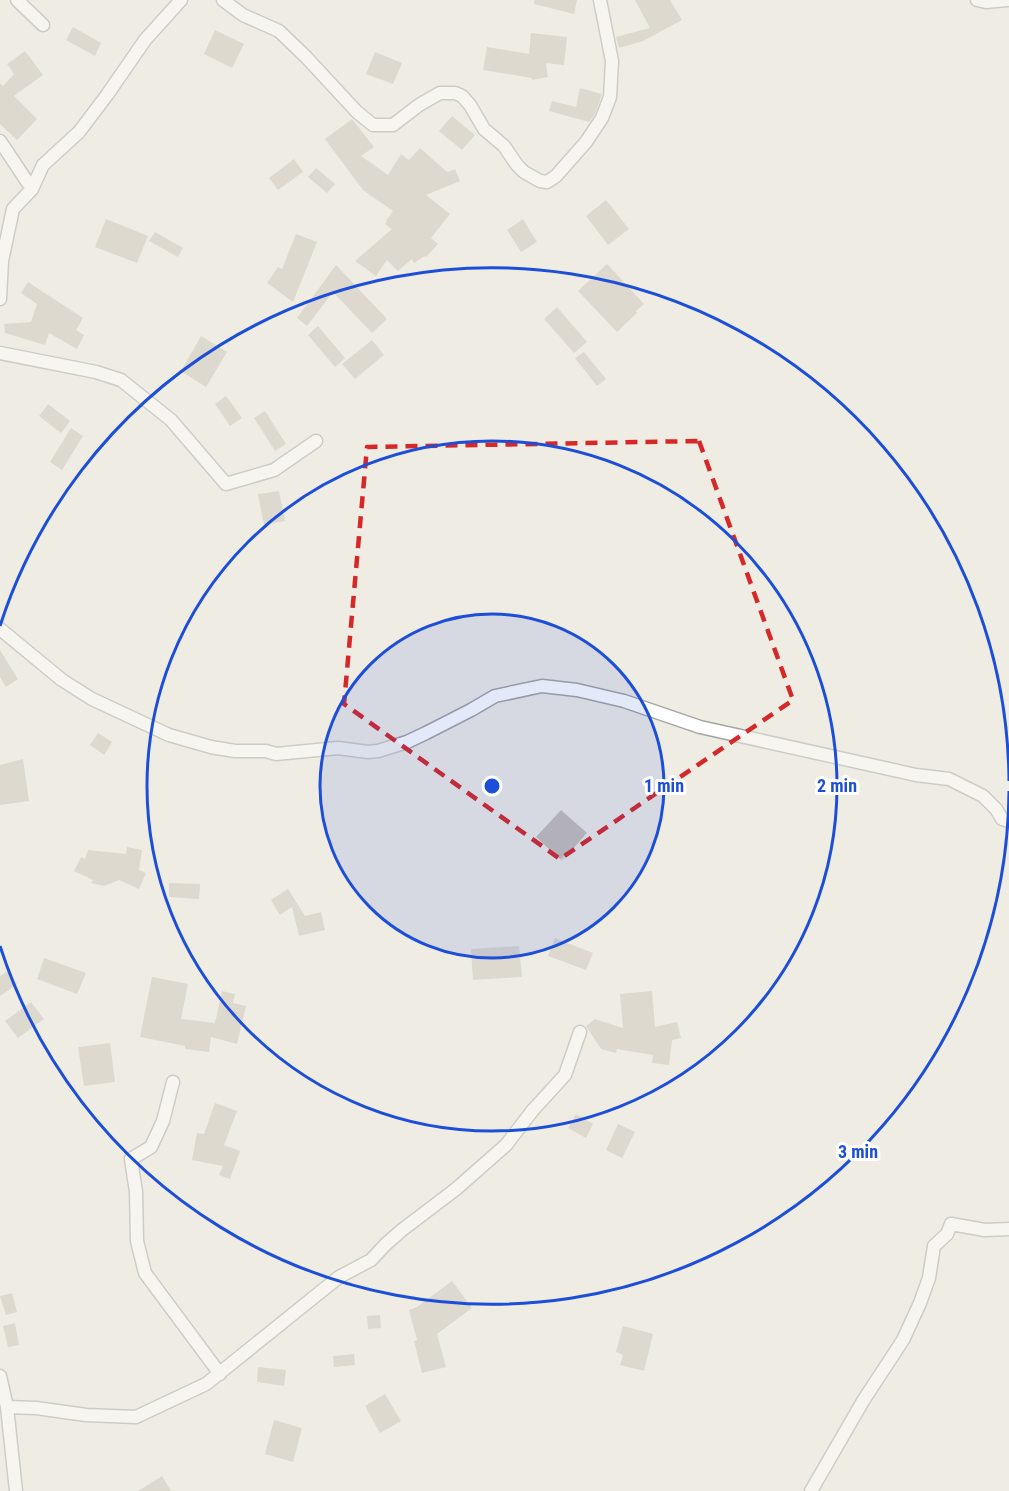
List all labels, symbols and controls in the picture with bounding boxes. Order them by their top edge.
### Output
text: 1 min [644,775,684,796]
text: 2 min [817,775,857,796]
centre of rings [482,776,502,796]
text: 3 min [838,1141,878,1162]

